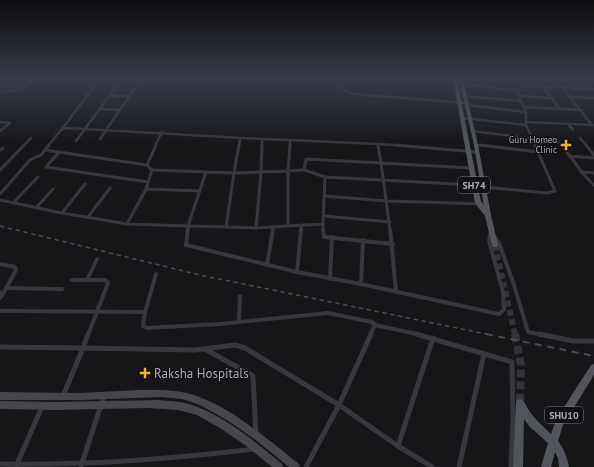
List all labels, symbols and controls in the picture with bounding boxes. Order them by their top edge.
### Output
place label: Guru Homeo Clinic [509,134,557,155]
marker: Guru Homeo Clinic [560,139,572,151]
road number: SH74 [458,177,490,193]
place label: Raksha Hospitals [154,365,249,382]
marker: Raksha Hospitals [139,367,151,379]
road number: SHU10 [545,407,583,423]

